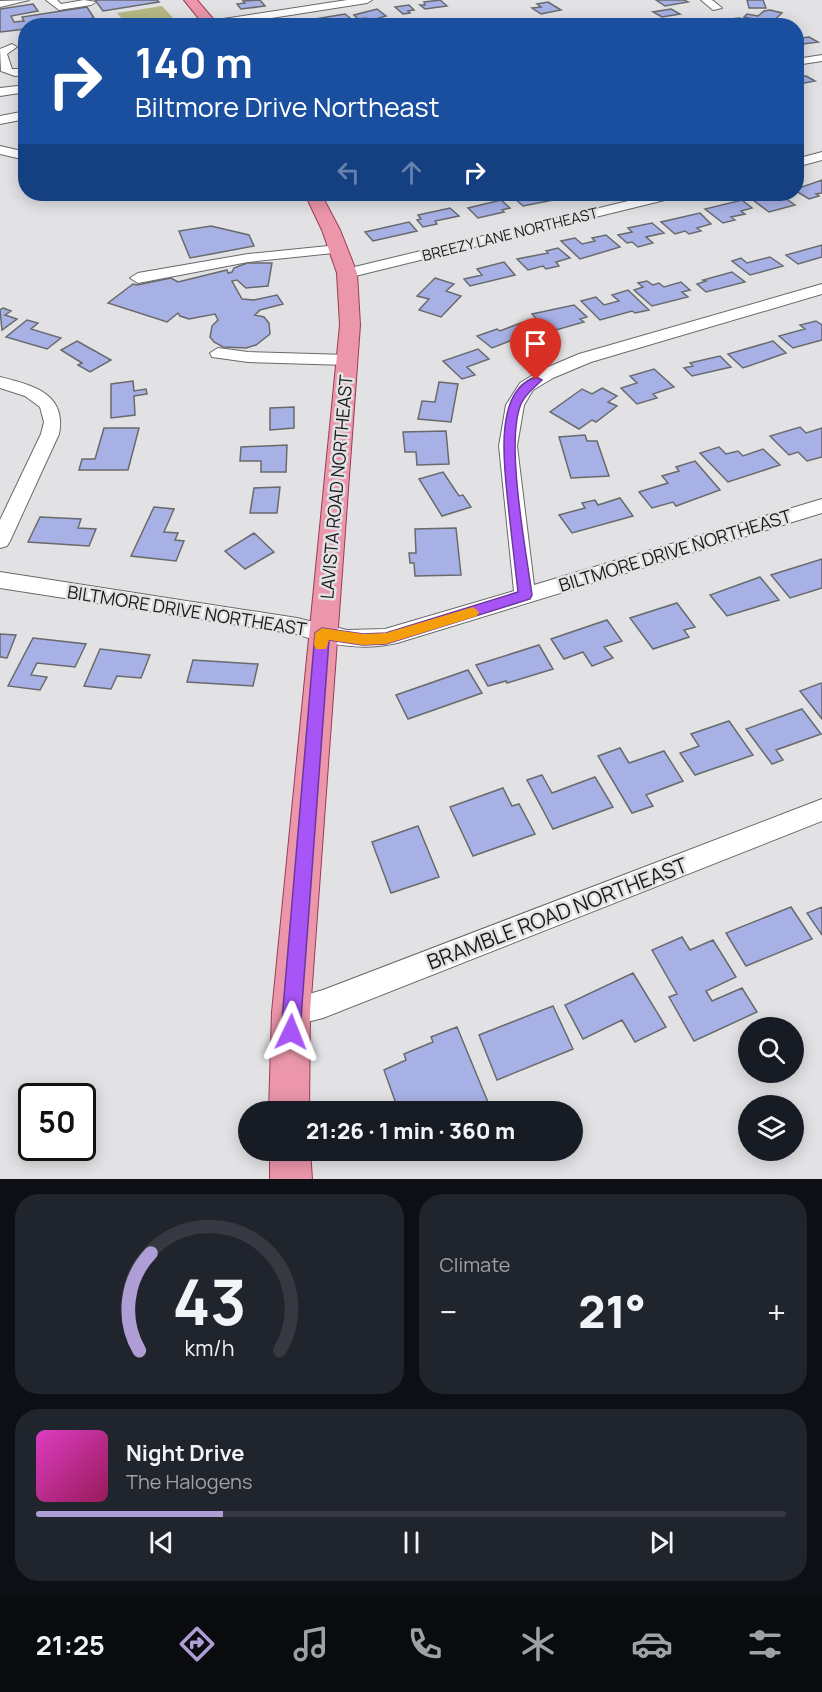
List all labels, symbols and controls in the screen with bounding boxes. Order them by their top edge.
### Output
text: 140 m [135,33,253,91]
icon: right [36,42,114,120]
text: Biltmore Drive Northeast [135,88,439,125]
icon: left [332,156,365,189]
icon: ahead [395,156,428,189]
icon: right [458,156,491,189]
street label: BREEZY LANE NORTHEAST [420,202,600,266]
pin [510,318,561,380]
icon: arrive [519,327,552,360]
street label: LAVISTA ROAD NORTHEAST [314,374,358,600]
street label: BILTMORE DRIVE NORTHEAST [556,503,794,597]
street label: BILTMORE DRIVE NORTHEAST [66,579,309,641]
street label: BRAMBLE ROAD NORTHEAST [423,850,692,976]
position arrow [259,1000,323,1064]
map controls [738,1017,804,1161]
button: search [738,1017,804,1083]
speed limit sign: 50 [18,1083,96,1161]
button: layers [738,1095,804,1161]
text: 21:26 · 1 min · 360 m [306,1116,515,1146]
text: Climate [440,1251,511,1278]
text: 43 [172,1258,246,1344]
text: 21° [578,1280,646,1342]
text: − [440,1289,457,1334]
text: + [767,1289,786,1334]
text: km/h [184,1333,234,1362]
text: Night Drive [126,1438,245,1468]
text: The Halogens [126,1468,252,1495]
icon: previous [145,1526,178,1559]
icon: pause [395,1526,428,1559]
icon: next [645,1526,678,1559]
icon: directions [176,1623,218,1665]
icon: music [290,1623,332,1665]
icon: phone [404,1623,446,1665]
icon: climate [517,1623,559,1665]
icon: car [631,1623,673,1665]
icon: filters [744,1623,786,1665]
text: 21:25 [36,1626,105,1663]

